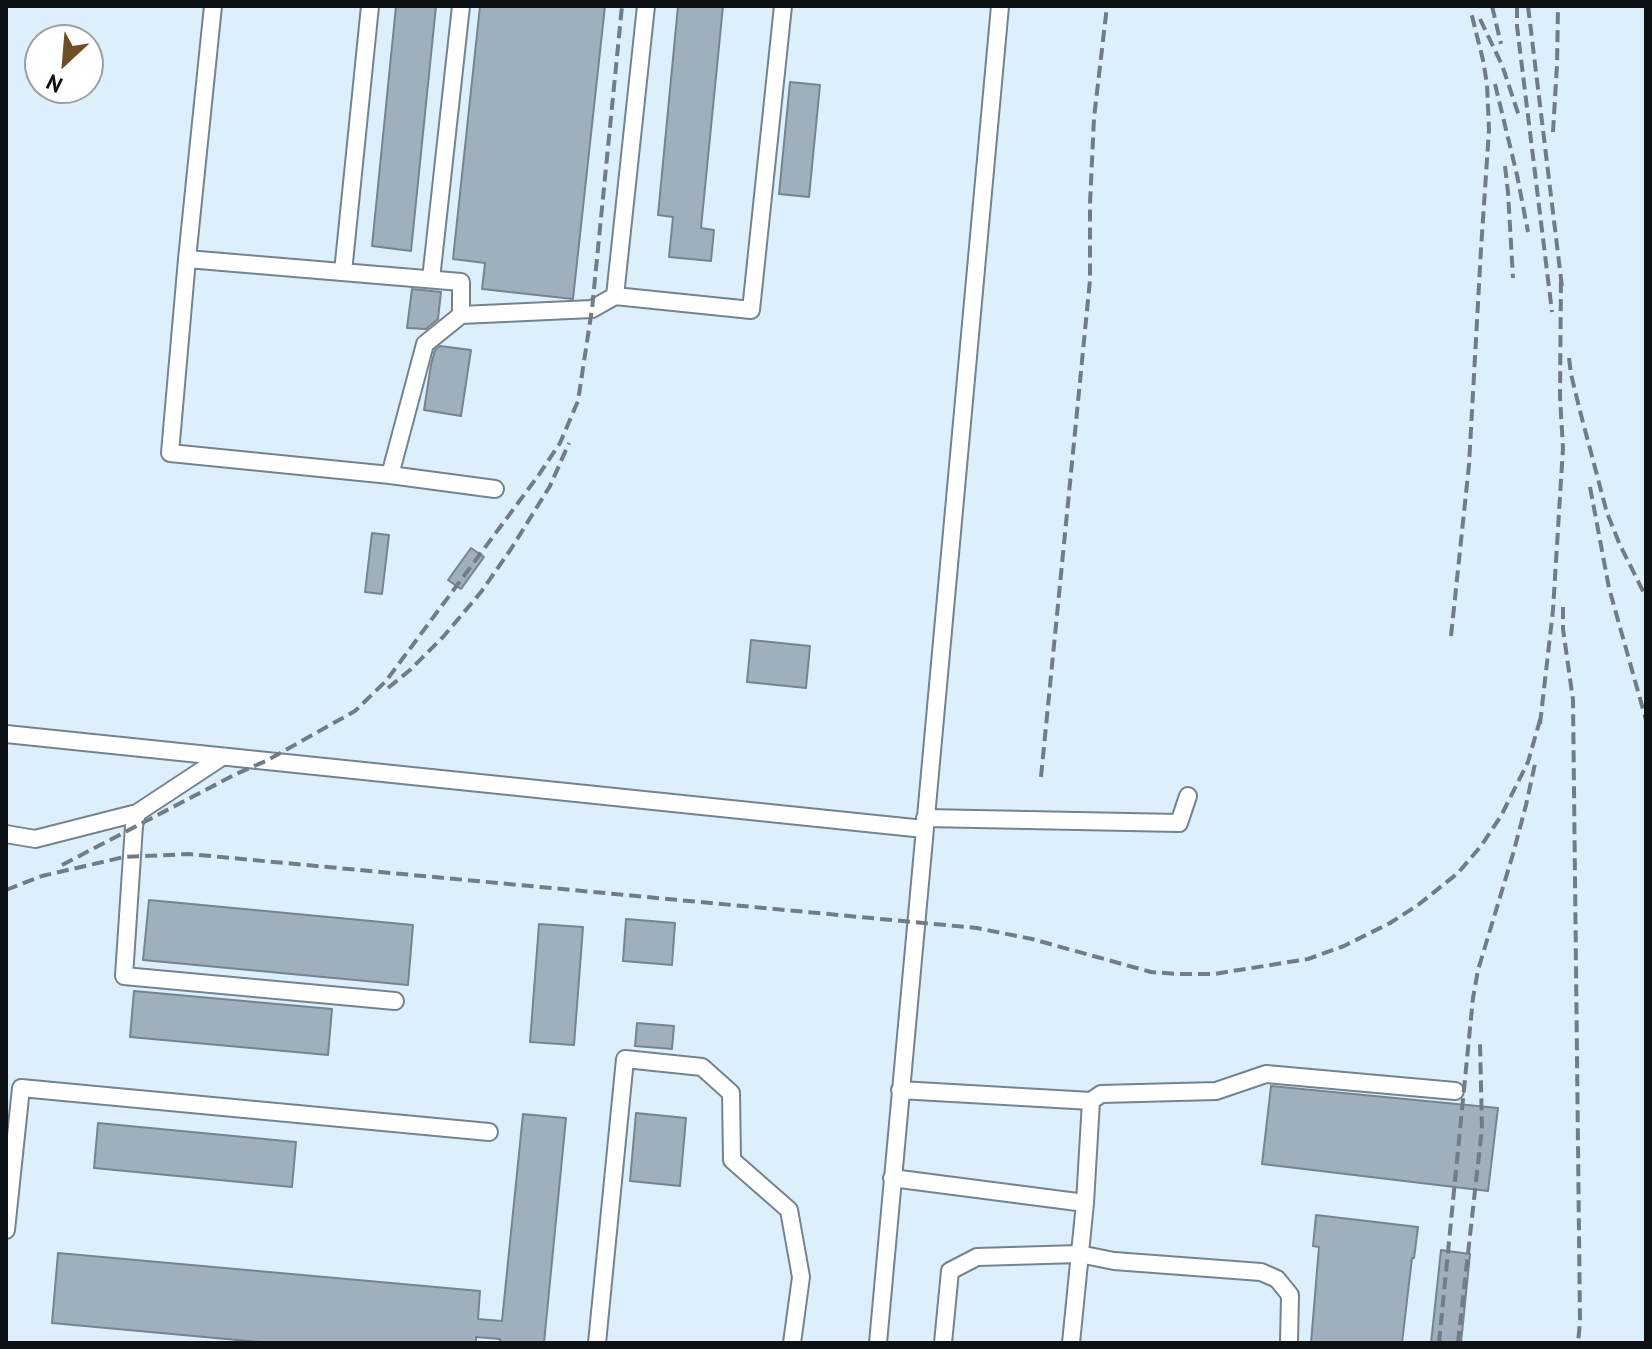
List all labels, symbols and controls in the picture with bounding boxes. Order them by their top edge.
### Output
north arrow [24,24,104,104]
text: N [42,68,67,100]

